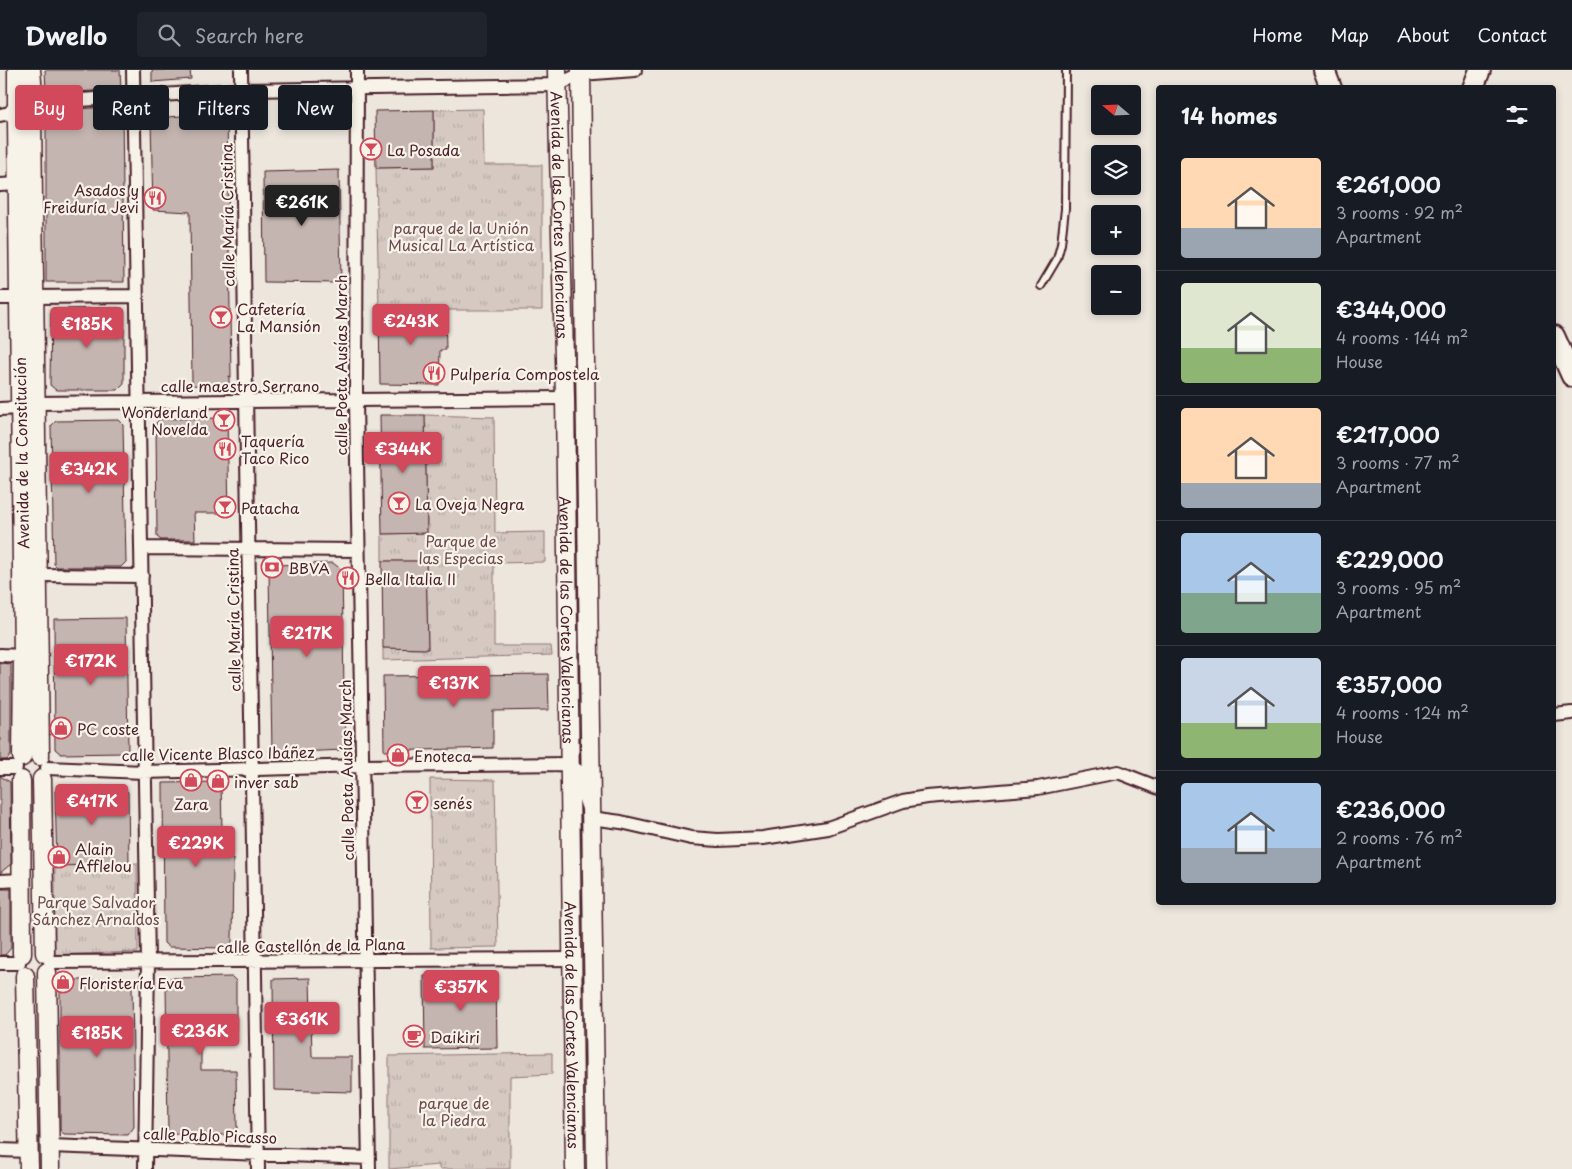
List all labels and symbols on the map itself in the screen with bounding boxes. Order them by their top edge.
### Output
north arrow [1091,85,1141,135]
street label: Avenida de las Cortes Valencianas [546,91,575,339]
bar icon: La Posada [359,137,383,161]
place label: La Posada [387,138,460,161]
street label: calle María Cristina [214,142,240,287]
place label: Asados y Freiduría Jevi [43,178,139,218]
pin: €261K [267,184,337,227]
restaurant icon: Asados y Freiduría Jevi [143,186,167,210]
park label: parque de la Unión Musical La Artística [388,216,535,256]
street label: calle Poeta Ausías March [329,274,352,456]
place label: Cafetería La Mansión [237,297,321,337]
pin: €243K [376,304,446,346]
bar icon: Cafetería La Mansión [209,305,233,329]
pin: €185K [52,306,122,349]
street label: Avenida de la Constitución [8,357,34,549]
restaurant icon: Pulpería Compostela [422,361,446,385]
place label: Pulpería Compostela [450,362,600,385]
street label: calle maestro Serrano [161,374,319,397]
place label: Wonderland Novelda [121,400,209,440]
bar icon: Wonderland Novelda [212,408,236,432]
place label: Taquería Taco Rico [241,429,309,469]
pin: €344K [368,432,438,474]
restaurant icon: Taquería Taco Rico [213,437,237,461]
pin: €342K [54,452,124,494]
bar icon: La Oveja Negra [387,491,411,515]
place label: La Oveja Negra [415,492,525,515]
bar icon: Patacha [213,495,237,519]
place label: Patacha [241,496,300,519]
street label: Avenida de las Cortes Valencianas [555,496,581,744]
park label: Parque de las Especias [419,529,503,569]
street label: calle María Cristina [220,547,246,692]
bank icon: BBVA [260,555,284,579]
place label: BBVA [288,556,330,579]
restaurant icon: Bella Italia II [336,566,360,590]
place label: Bella Italia II [364,567,456,590]
pin: €217K [272,616,342,658]
pin: €172K [56,644,126,686]
pin: €137K [419,666,489,708]
street label: calle Poeta Ausías March [333,679,359,861]
shop icon: PC coste [49,716,73,740]
place label: PC coste [77,717,139,740]
street label: calle Vicente Blasco Ibáñez [121,740,315,766]
shop icon: Enoteca [386,743,410,767]
place label: Enoteca [414,744,473,767]
shop icon: Zara [179,768,203,792]
shop icon: inver sab [206,769,230,793]
place label: inver sab [234,770,299,793]
pin: €417K [57,784,127,826]
bar icon: senés [405,790,429,814]
place label: senés [433,791,472,814]
place label: Zara [174,792,209,815]
pin: €229K [161,826,231,868]
place label: Alain Afflelou [75,837,132,877]
shop icon: Alain Afflelou [47,845,71,869]
park label: Parque Salvador Sánchez Arnaldos [32,890,160,930]
street label: Avenida de las Cortes Valencianas [560,901,586,1149]
street label: calle Castellón de la Plana [217,932,406,958]
shop icon: Floristería Eva [51,970,75,994]
pin: €357K [426,970,496,1012]
place label: Floristería Eva [79,971,184,994]
pin: €361K [267,1002,337,1044]
pin: €236K [165,1014,235,1056]
pin: €185K [62,1016,132,1058]
cafe icon: Daikiri [402,1024,426,1048]
place label: Daikiri [430,1025,480,1048]
park label: parque de la Piedra [418,1091,490,1131]
street label: calle Pablo Picasso [143,1121,277,1149]

